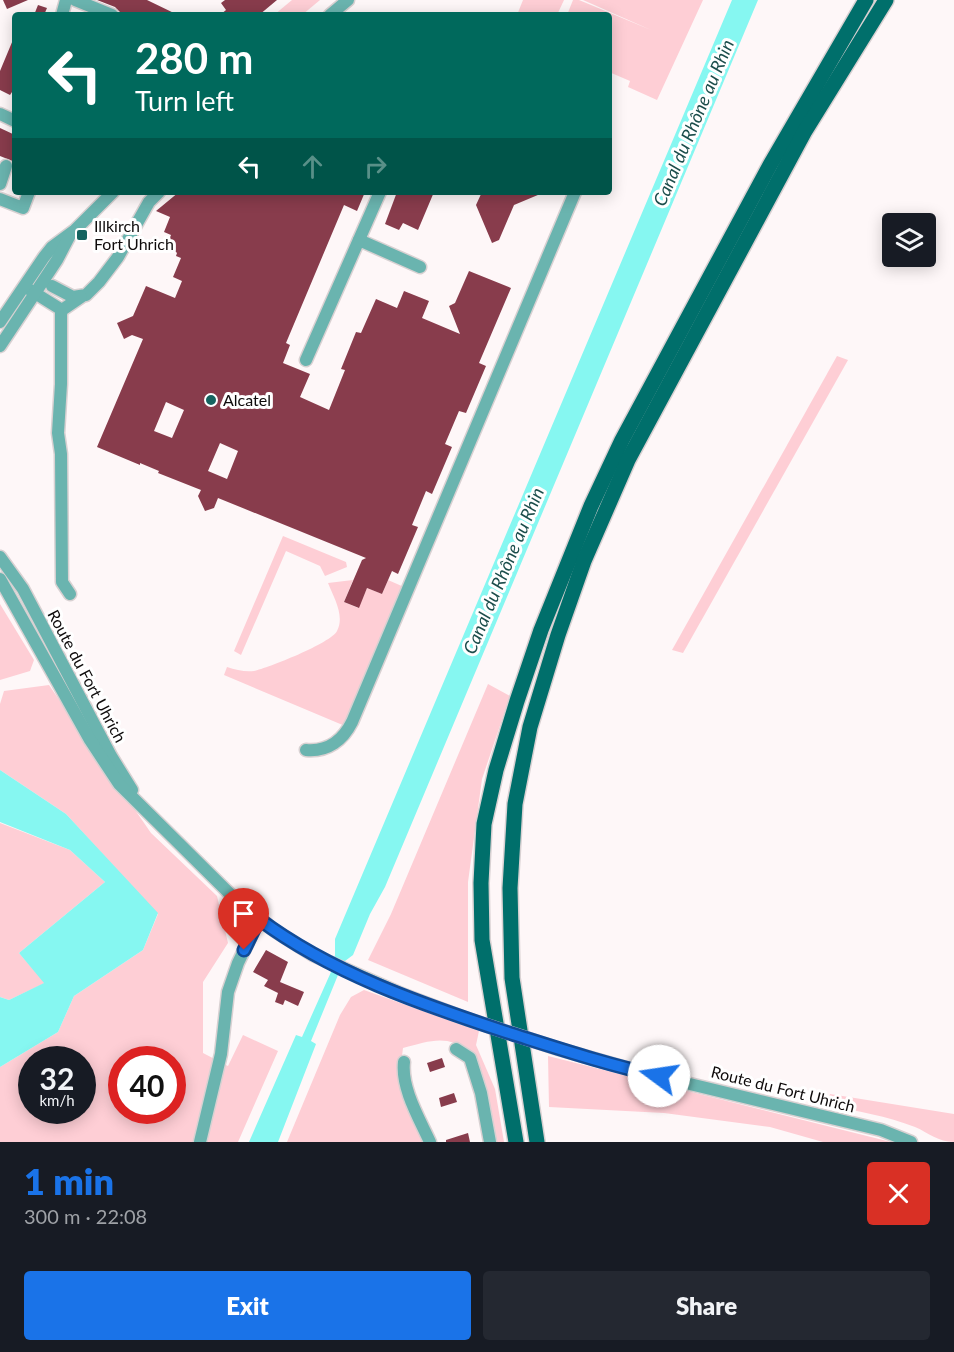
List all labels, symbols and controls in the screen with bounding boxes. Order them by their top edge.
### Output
text: 280 m [135,33,253,83]
icon: left [36,36,114,114]
water label: Canal du Rhône au Rhin [648,36,738,209]
text: Turn left [135,84,234,117]
icon: left [233,150,266,183]
icon: ahead [296,150,329,183]
icon: right [359,150,392,183]
map controls [882,213,936,267]
button: layers [882,213,936,267]
place label: Illkirch Fort Uhrich [94,216,174,253]
marker: Illkirch Fort Uhrich [75,228,89,242]
place label: Alcatel [223,390,271,409]
marker: Alcatel [204,393,218,407]
water label: Canal du Rhône au Rhin [458,484,548,657]
street label: Route du Fort Uhrich [44,606,130,745]
pin [218,888,269,950]
icon: arrive [227,897,260,930]
position arrow [627,1044,691,1108]
speed limit sign: 40 [108,1046,186,1124]
text: 32 [40,1060,74,1096]
street label: Route du Fort Uhrich [709,1061,857,1116]
text: km/h [39,1091,75,1109]
text: 1 min [24,1159,114,1203]
button: close [867,1162,930,1225]
text: 300 m · 22:08 [24,1204,147,1228]
button: Exit [24,1271,471,1340]
button: Share [483,1271,930,1340]

